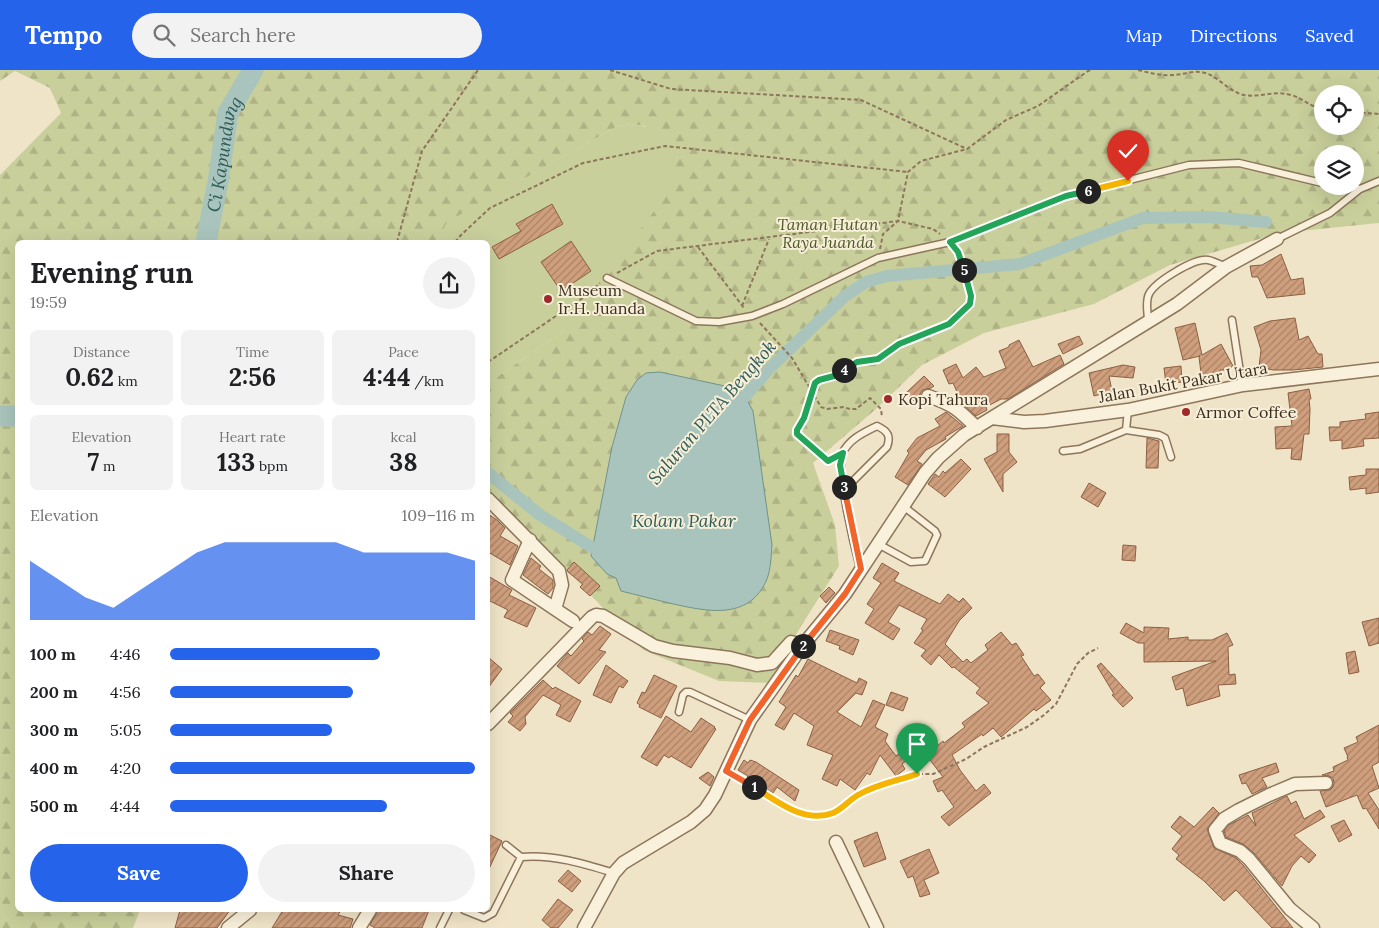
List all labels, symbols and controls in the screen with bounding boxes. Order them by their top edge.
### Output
search box [132,13,482,58]
text: Tempo [25,20,102,51]
icon: search [150,21,178,49]
text: Search here [190,23,296,47]
text: Map [1126,24,1162,47]
text: Directions [1190,24,1277,47]
text: Saved [1305,24,1354,47]
map controls [1314,85,1364,195]
button: locate [1314,85,1364,135]
water label: Ci Kapundung [201,92,247,214]
pin [1107,130,1149,181]
icon: check [1114,137,1142,165]
button: layers [1314,145,1364,195]
pin: 6 [1076,178,1100,204]
text: 6 [1084,182,1093,200]
park label: Taman Hutan Raya Juanda [778,214,879,252]
text: Evening run [30,255,193,291]
button: share [423,257,475,309]
pin: 5 [952,258,976,282]
text: 5 [961,261,968,279]
place label: Museum Ir.H. Juanda [558,280,645,318]
text: 19:59 [30,292,67,312]
marker: Museum Ir.H. Juanda [542,293,554,305]
water label: Saluran PLTA Bengkok [643,335,781,489]
text: Distance [73,343,130,361]
text: Time [236,343,269,361]
text: Pace [388,343,419,361]
street label: Jalan Bukit Pakar Utara [1096,357,1269,407]
pin: 4 [832,358,856,382]
text: 0.62 [65,361,114,393]
text: 2:56 [229,361,276,393]
text: 4:44 [363,361,411,393]
text: 4 [841,361,848,379]
text: km [114,372,138,390]
text: /km [411,372,444,390]
place label: Kopi Tahura [898,389,989,409]
marker: Kopi Tahura [882,393,894,405]
place label: Armor Coffee [1195,402,1297,422]
marker: Armor Coffee [1180,406,1192,418]
text: Elevation [71,428,132,446]
text: Heart rate [219,428,286,446]
text: kcal [391,428,416,446]
text: 7 [88,446,99,478]
text: 133 [217,446,255,478]
text: 38 [389,446,418,478]
text: m [99,457,115,475]
text: bpm [255,457,288,475]
pin: 3 [832,474,856,500]
text: 3 [841,478,848,496]
text: Elevation [30,505,99,525]
text: 109–116 m [402,505,475,525]
water label: Kolam Pakar [632,509,737,532]
pin: 2 [790,634,816,658]
text: 2 [800,637,807,655]
text: 100 m [30,644,76,664]
text: 4:46 [110,644,141,664]
text: 200 m [30,682,78,702]
text: 4:56 [110,682,141,702]
text: 300 m [30,720,78,740]
text: 5:05 [110,720,141,740]
pin [896,723,938,774]
icon: arrive [903,730,931,758]
text: 400 m [30,758,78,778]
text: 4:20 [110,758,141,778]
pin: 1 [742,774,766,800]
text: 1 [752,778,757,796]
text: 500 m [30,796,78,816]
text: 4:44 [110,796,140,816]
button: Save [30,844,248,902]
button: Share [258,844,475,902]

